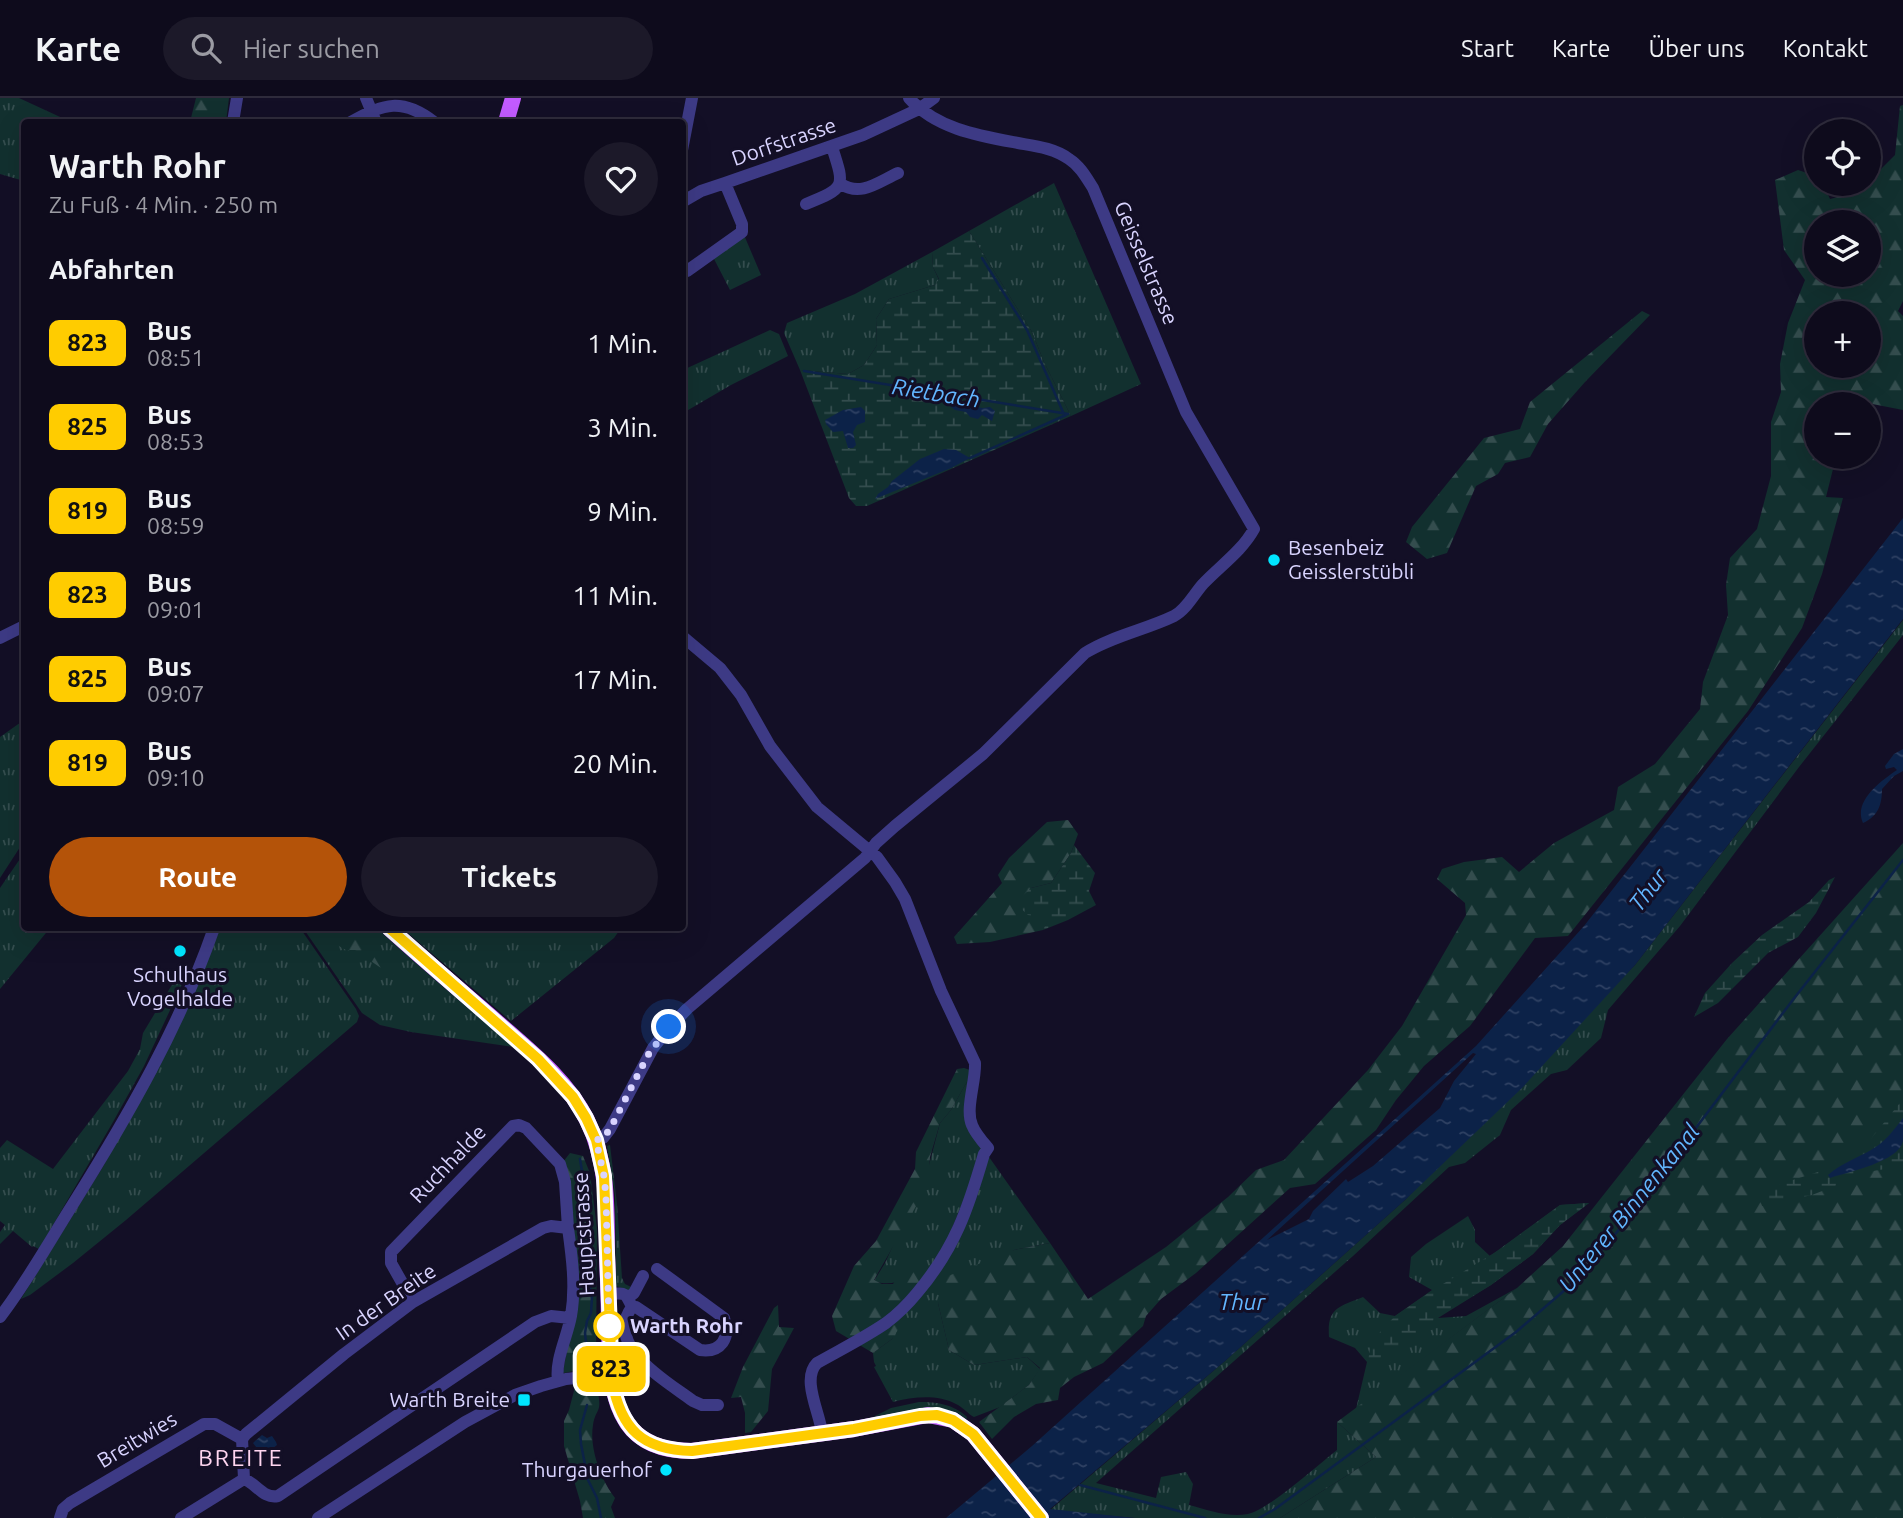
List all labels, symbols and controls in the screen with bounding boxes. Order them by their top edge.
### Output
search box [163,17,653,80]
icon: search [187,29,225,67]
text: Karte [35,30,121,67]
text: Hier suchen [243,34,380,63]
text: Start [1461,35,1514,62]
text: Karte [1552,35,1611,62]
text: Über uns [1649,35,1745,62]
text: Kontakt [1783,35,1868,62]
street label: Dorfstrasse [728,112,839,170]
map controls [1804,119,1881,469]
button: locate [1804,119,1881,196]
button: heart [584,142,658,216]
text: Warth Rohr [49,147,226,184]
text: Zu Fuß · 4 Min. · 250 m [49,192,278,217]
street label: Geisselstrasse [1110,197,1184,328]
button: layers [1804,210,1881,287]
text: Abfahrten [49,255,174,284]
button: + [1804,301,1881,378]
text: Bus [147,316,192,345]
text: 823 [67,329,108,356]
text: 1 Min. [587,329,658,358]
text: 08:51 [147,345,205,370]
water label: Rietbach [890,373,982,412]
button: − [1804,392,1881,469]
text: Bus [147,400,192,429]
text: 825 [67,413,108,440]
text: 3 Min. [587,413,658,442]
text: 08:53 [147,429,205,454]
text: Bus [147,484,192,513]
text: 819 [67,497,108,524]
text: 9 Min. [587,497,658,526]
text: 08:59 [147,513,205,538]
place label: Besenbeiz Geisslerstübli [1288,535,1414,583]
marker: Besenbeiz Geisslerstübli [1266,552,1282,568]
text: Bus [147,568,192,597]
text: 823 [67,581,108,608]
text: 11 Min. [573,581,658,610]
text: 09:01 [147,597,205,622]
text: Bus [147,652,192,681]
text: 825 [67,665,108,692]
text: 17 Min. [573,665,658,694]
text: 09:07 [147,681,205,706]
text: Bus [147,736,192,765]
text: 819 [67,749,108,776]
text: 20 Min. [573,749,658,778]
text: 09:10 [147,765,205,790]
button: Route [49,837,347,917]
button: Tickets [361,837,658,917]
water label: Thur [1623,863,1673,916]
marker: Schulhaus Vogelhalde [172,943,188,959]
place label: Schulhaus Vogelhalde [127,962,233,1010]
your location [651,1009,686,1044]
water label: Unterer Binnenkanal [1553,1118,1704,1297]
street label: Ruchhalde [404,1119,490,1207]
street label: Hauptstrasse [568,1172,598,1297]
street label: In der Breite [331,1258,440,1344]
water label: Thur [1219,1289,1266,1314]
marker: Warth Rohr [594,1311,624,1341]
place label: Warth Rohr [630,1313,743,1337]
line badge: 823 [571,1346,651,1392]
text: 823 [591,1355,631,1382]
place label: Warth Breite [389,1387,510,1411]
marker: Warth Breite [516,1392,532,1408]
street label: Breitwies [92,1406,181,1472]
district label: BREITE [198,1445,284,1470]
place label: Thurgauerhof [522,1457,653,1481]
marker: Thurgauerhof [658,1462,674,1478]

